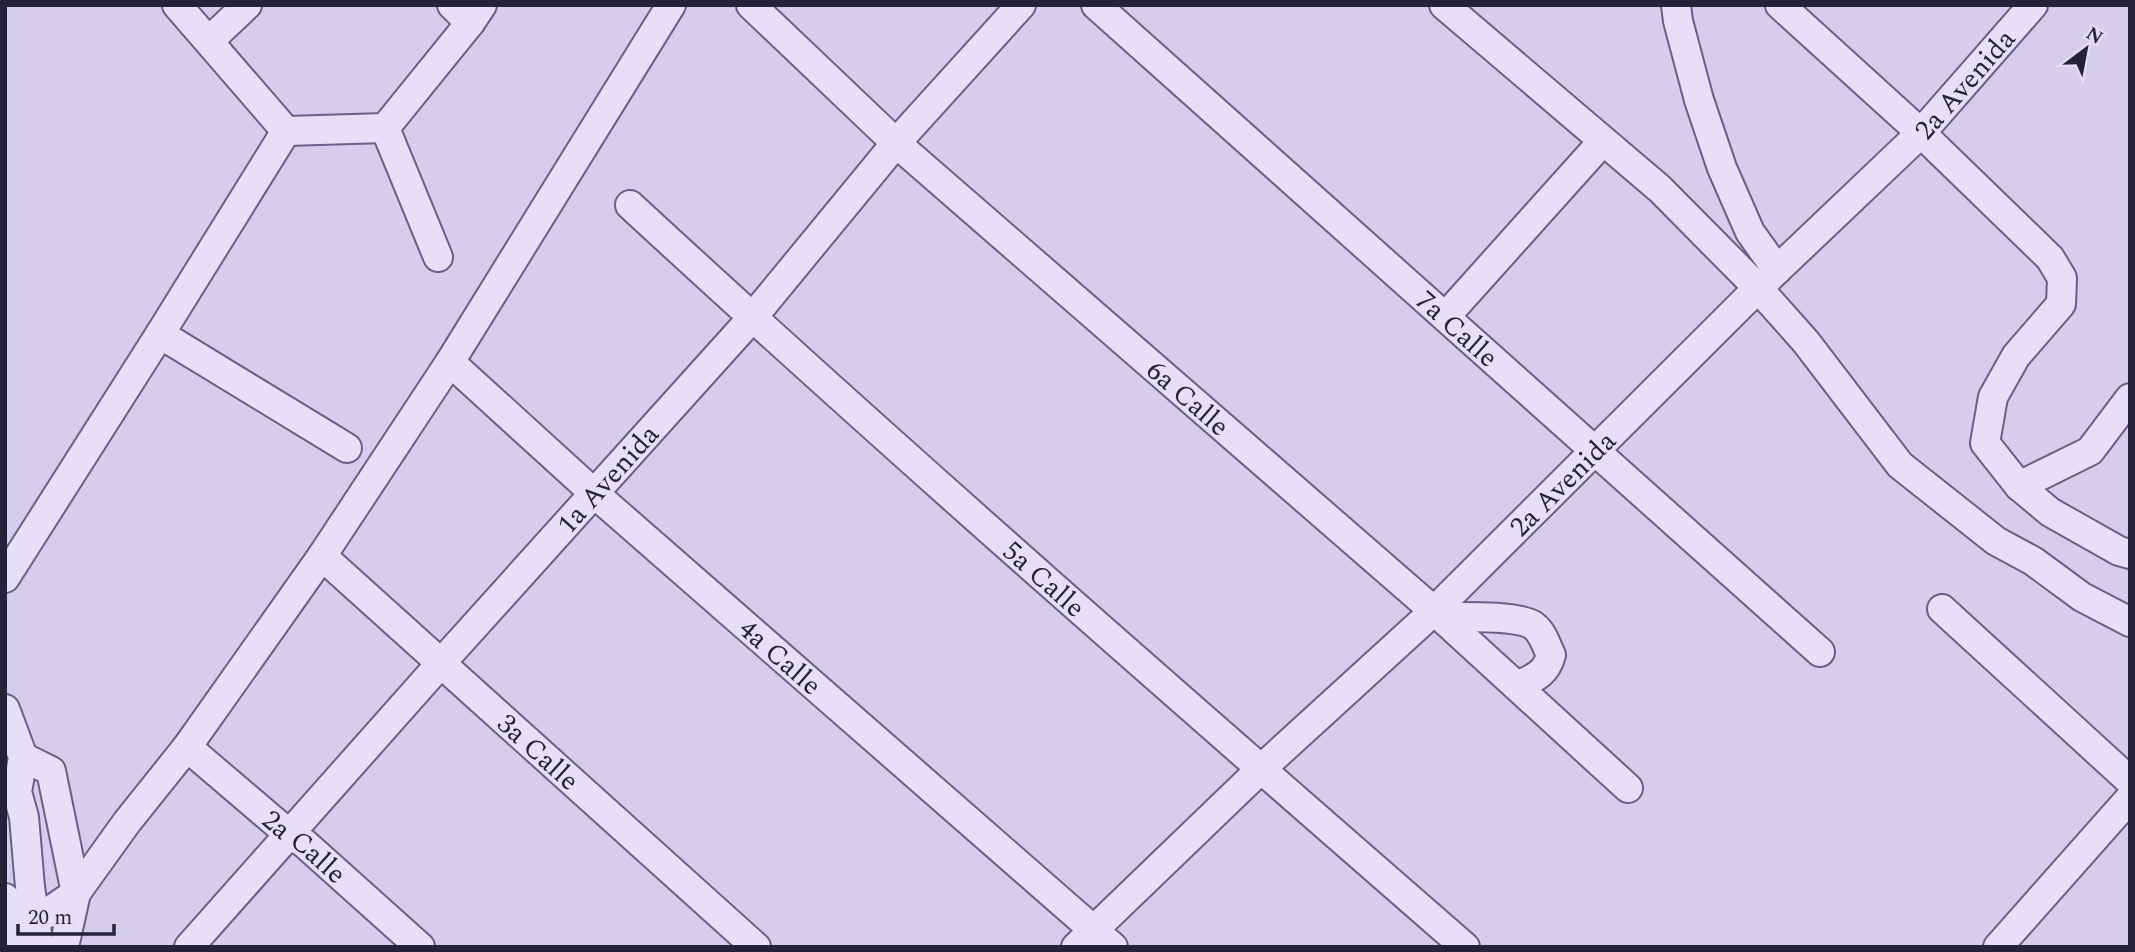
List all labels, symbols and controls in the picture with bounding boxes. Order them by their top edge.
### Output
north arrow [2051,14,2121,84]
street label: 2a Avenida [1904,19,2026,150]
text: N [2080,19,2108,52]
street label: 7a Calle [1406,280,1508,378]
street label: 6a Calle [1136,350,1239,447]
street label: 1a Avenida [547,414,670,544]
street label: 2a Avenida [1500,421,1627,547]
street label: 5a Calle [992,531,1095,628]
street label: 4a Calle [729,609,831,706]
street label: 3a Calle [487,704,589,802]
street label: 2a Calle [252,800,356,895]
scale bar [18,892,114,936]
text: 20 m [28,902,72,934]

